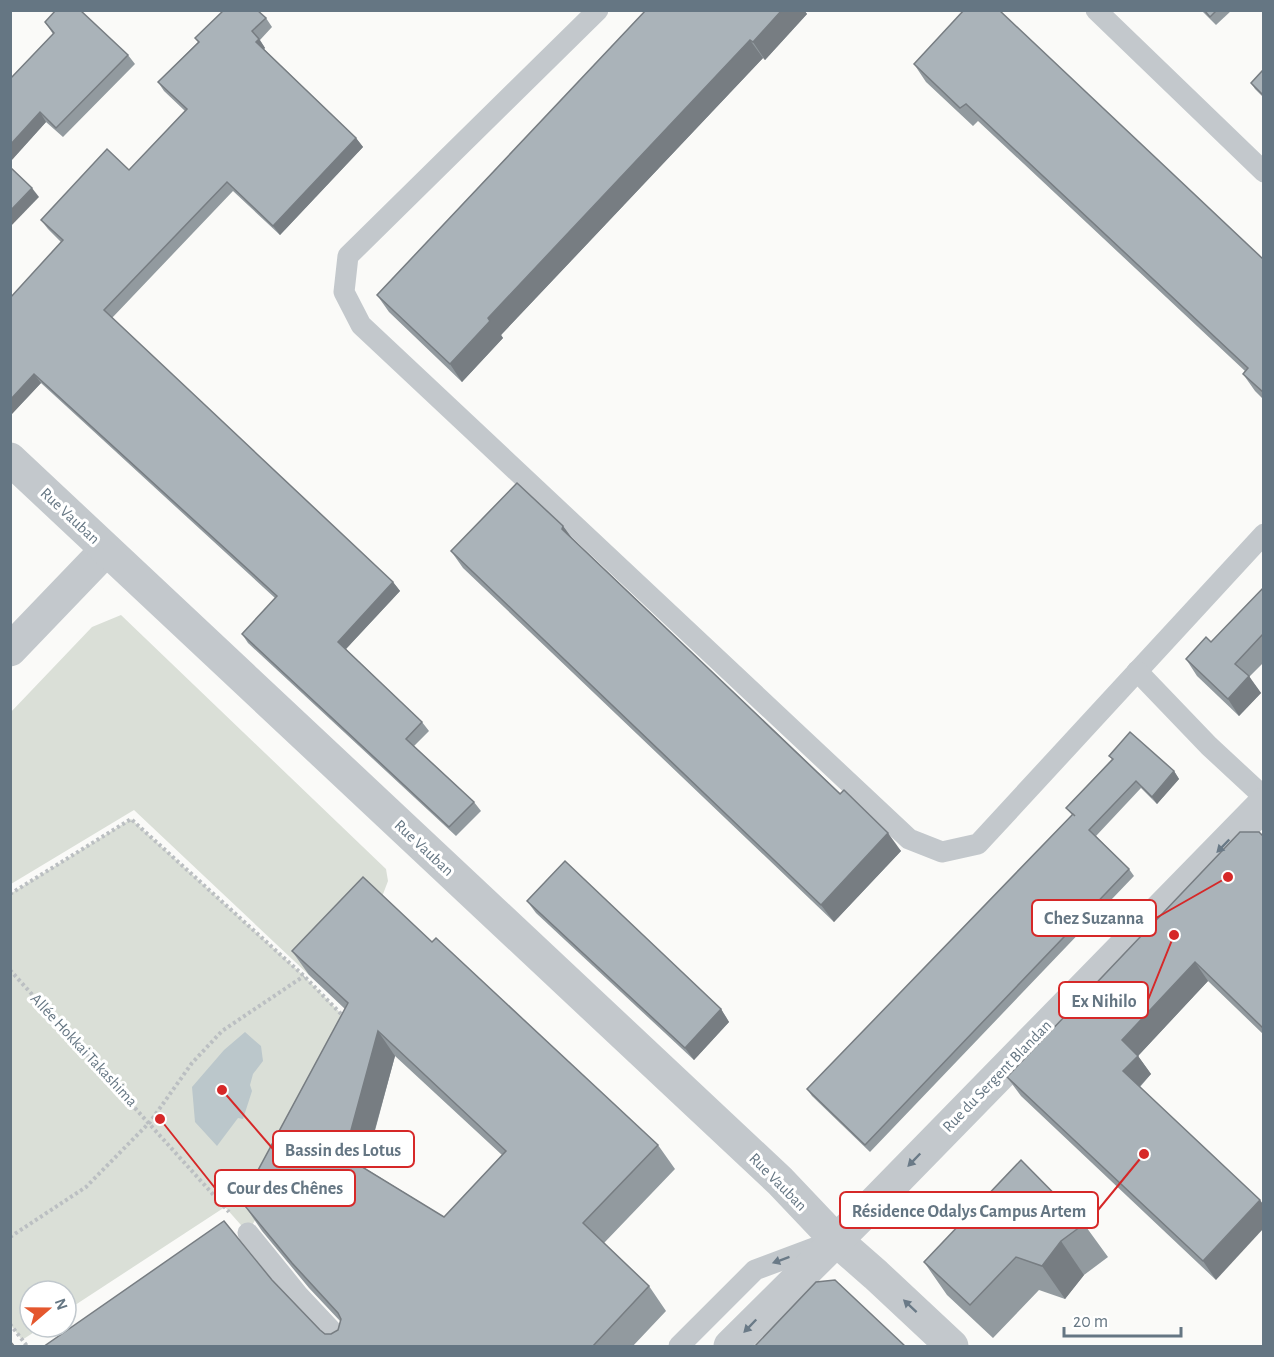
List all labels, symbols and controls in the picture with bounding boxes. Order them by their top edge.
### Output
street label: Rue Vauban [37,485,103,547]
street label: Rue Vauban [391,817,457,879]
one-way arrow [1216,838,1230,852]
callout: Chez Suzanna [1032,900,1156,936]
text: Chez Suzanna [1044,910,1144,928]
callout: Ex Nihilo [1059,982,1148,1018]
street label: Allée Hokkai Takashima [28,990,140,1110]
text: Ex Nihilo [1071,993,1137,1011]
street label: Rue du Sergent Blandan [940,1017,1054,1135]
callout: Bassin des Lotus [273,1131,414,1167]
text: Bassin des Lotus [285,1142,401,1160]
street label: Rue Vauban [746,1150,810,1214]
one-way arrow [908,1153,922,1167]
callout: Cour des Chênes [215,1170,355,1206]
text: Cour des Chênes [227,1180,343,1198]
callout: Résidence Odalys Campus Artem [840,1192,1098,1228]
text: Résidence Odalys Campus Artem [852,1203,1086,1221]
one-way arrow [772,1256,790,1266]
north arrow [18,1279,78,1339]
text: N [52,1296,71,1312]
one-way arrow [903,1300,917,1314]
scale bar [1064,1300,1181,1338]
text: 20 m [1073,1313,1108,1331]
one-way arrow [743,1319,757,1333]

